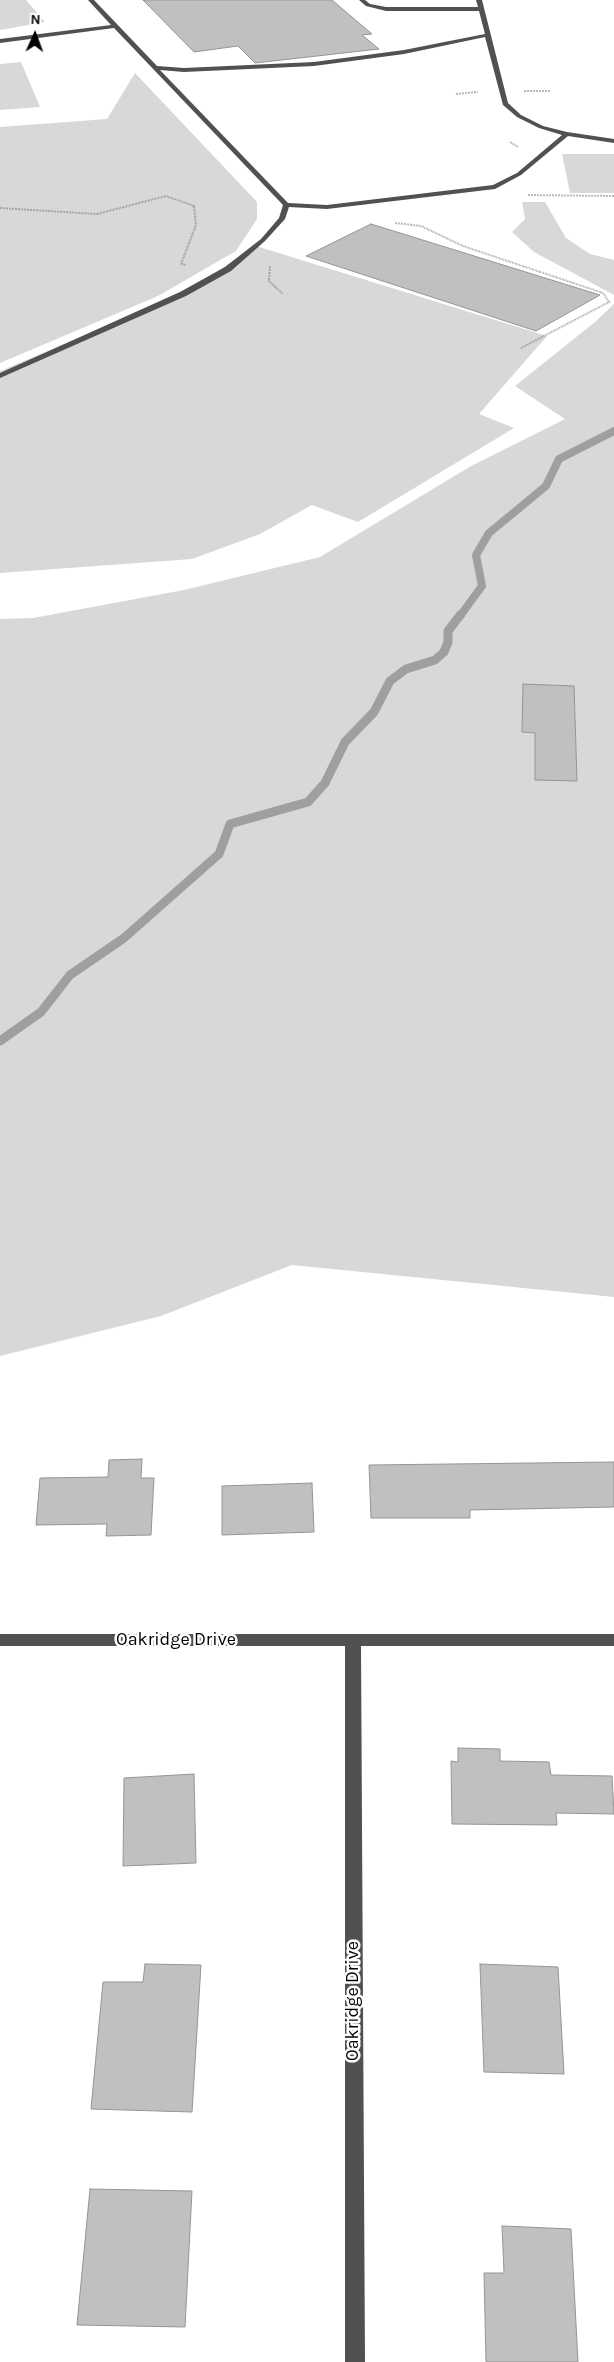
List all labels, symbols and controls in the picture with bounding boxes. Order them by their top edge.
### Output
north arrow [10,10,60,60]
text: N [30,11,41,28]
street label: Oakridge Drive [116,1629,236,1651]
street label: Oakridge Drive [342,1941,364,2061]

